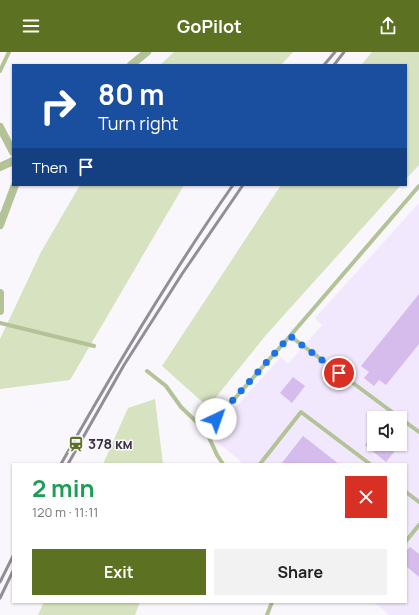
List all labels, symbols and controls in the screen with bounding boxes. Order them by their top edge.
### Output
text: GoPilot [177,14,242,38]
icon: menu [20,15,42,37]
icon: share [377,15,399,37]
text: 80 m [98,75,164,113]
icon: right [32,80,84,132]
text: Turn right [98,111,179,135]
icon: arrive [75,156,97,178]
text: Then [32,157,67,178]
pin [322,356,356,390]
icon: arrive [328,362,350,384]
position arrow [195,398,237,440]
map controls [367,411,407,451]
button: sound [367,411,407,451]
place label: 378 км [88,434,133,453]
station icon: 378 км [67,435,85,453]
text: 2 min [32,471,94,504]
button: close [345,476,387,518]
text: 120 m · 11:11 [32,503,98,521]
button: Exit [32,549,206,595]
button: Share [214,549,387,595]

